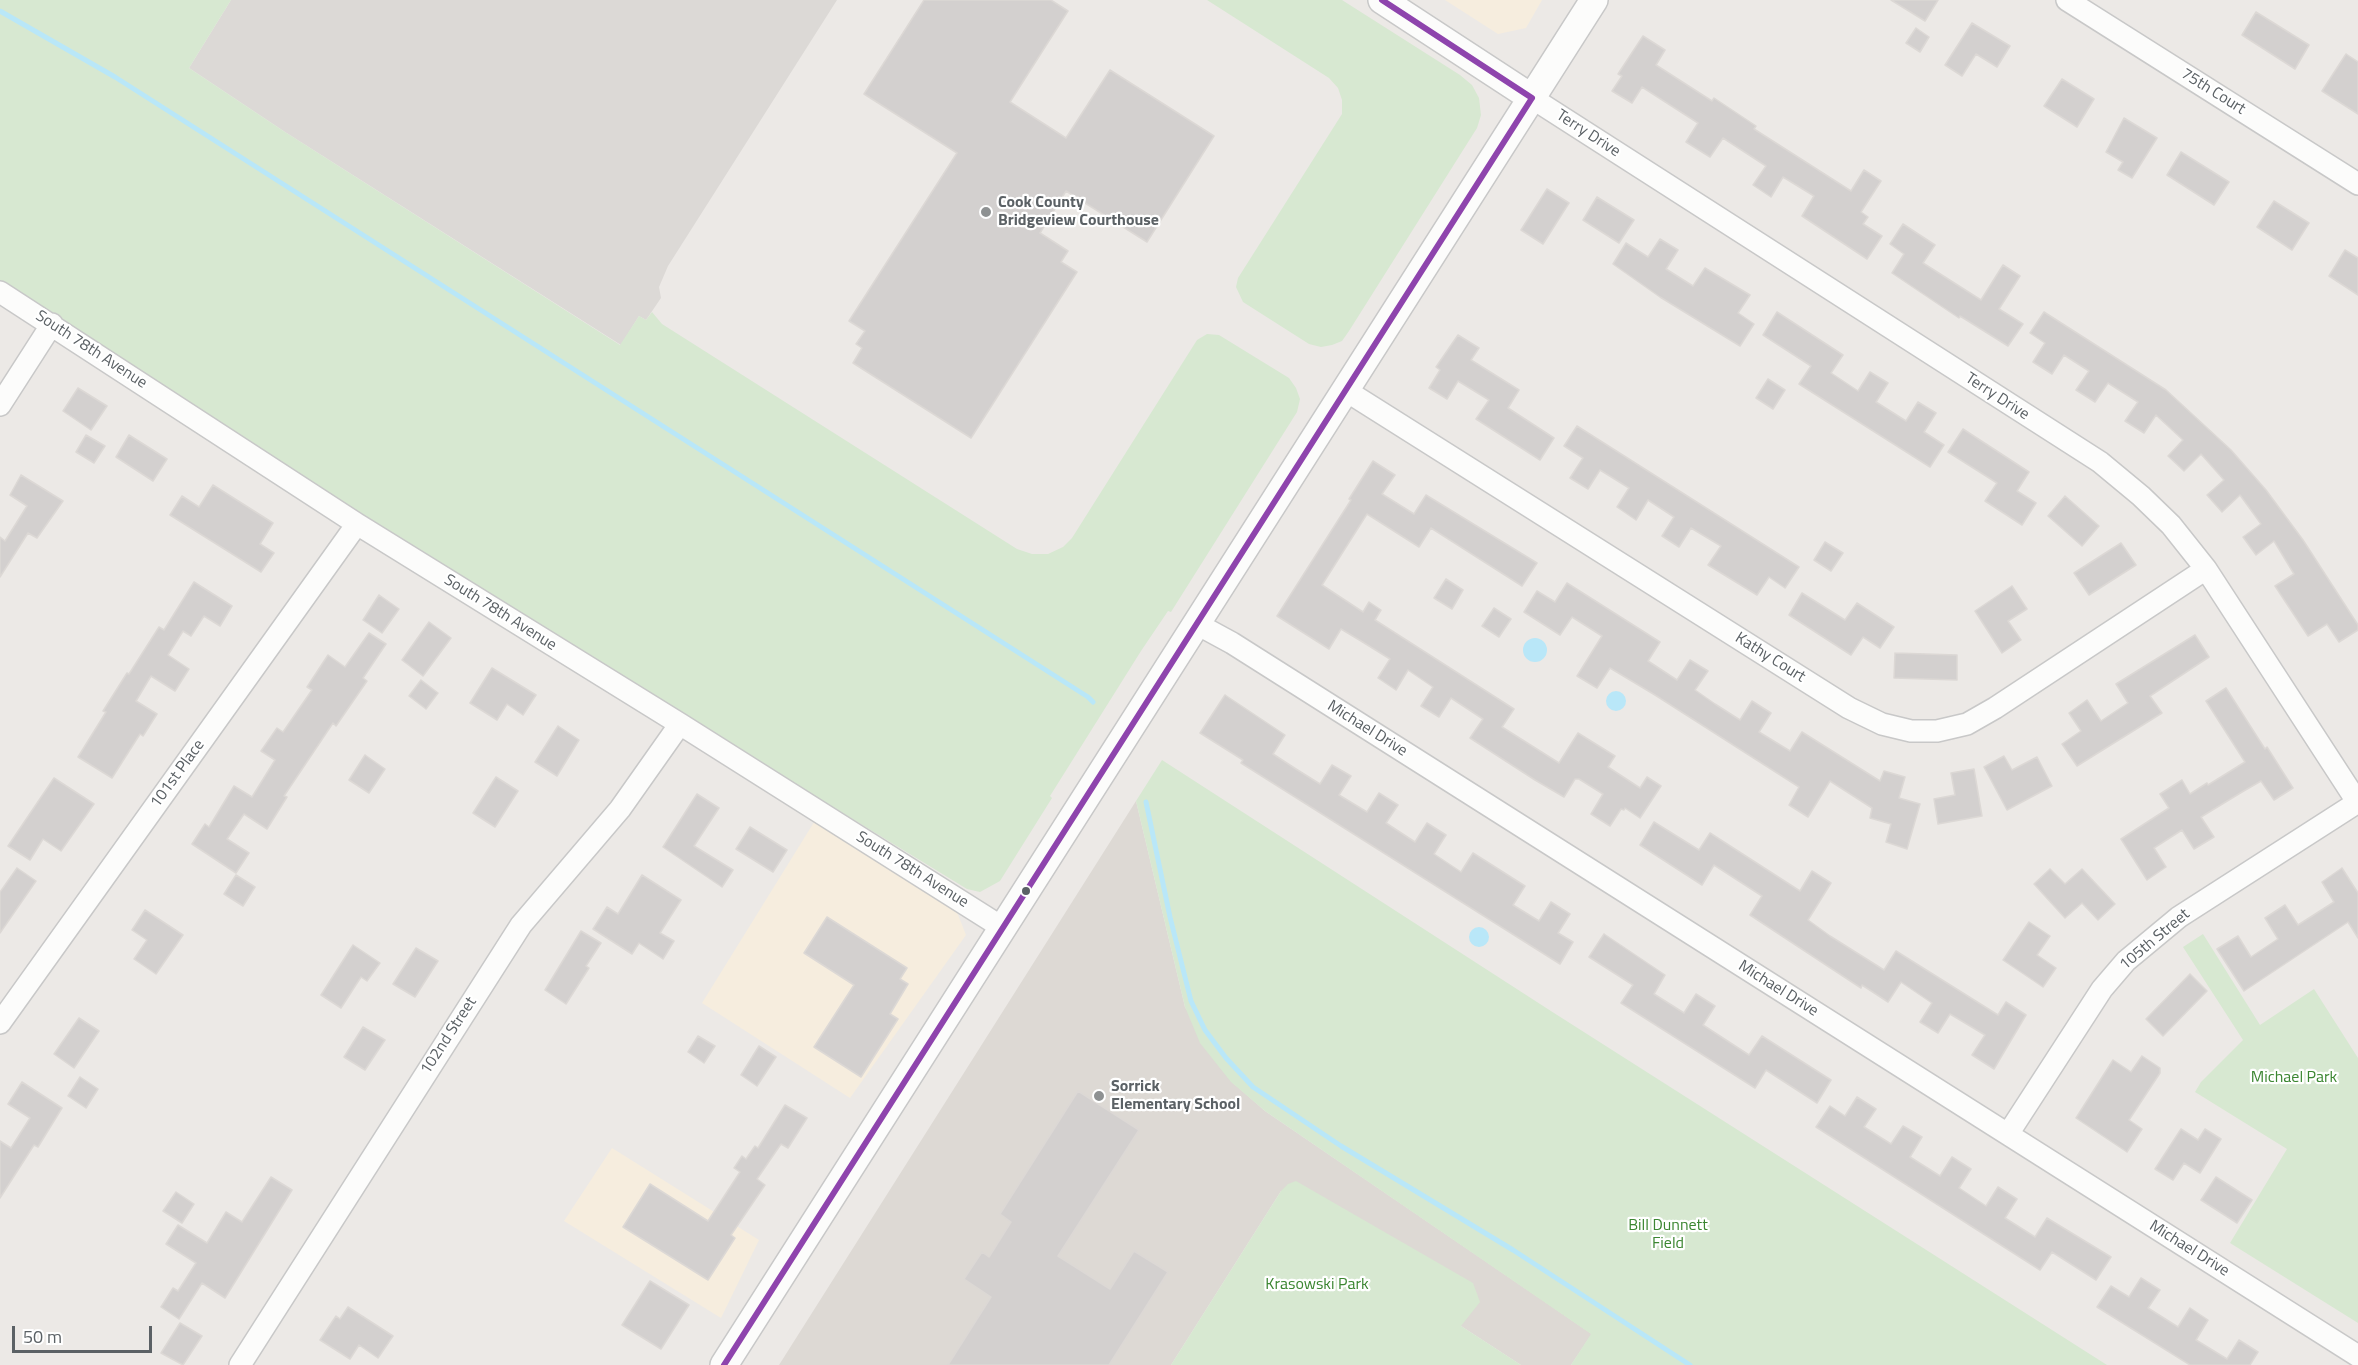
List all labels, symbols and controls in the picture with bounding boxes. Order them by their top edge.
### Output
street label: 75th Court [2177,65,2249,119]
street label: Terry Drive [1552,106,1624,162]
place label: Cook County Bridgeview Courthouse [998,193,1159,231]
marker: Cook County Bridgeview Courthouse [979,205,993,219]
street label: South 78th Avenue [32,307,150,393]
street label: Terry Drive [1961,369,2033,425]
street label: South 78th Avenue [440,571,560,655]
street label: Kathy Court [1731,629,1809,687]
street label: Michael Drive [1323,697,1411,761]
street label: 101st Place [147,736,209,812]
street label: South 78th Avenue [852,828,972,912]
unlabelled marker [1020,885,1032,897]
street label: 105th Street [2116,905,2194,975]
street label: Michael Drive [1734,957,1822,1021]
street label: 102nd Street [417,994,481,1078]
park label: Michael Park [2251,1068,2337,1088]
place label: Sorrick Elementary School [1111,1077,1240,1115]
marker: Sorrick Elementary School [1092,1089,1106,1103]
park label: Bill Dunnett Field [1628,1216,1708,1254]
street label: Michael Drive [2145,1217,2233,1281]
park label: Krasowski Park [1265,1275,1369,1295]
scale bar [15,1314,154,1352]
text: 50 m [23,1323,62,1350]

